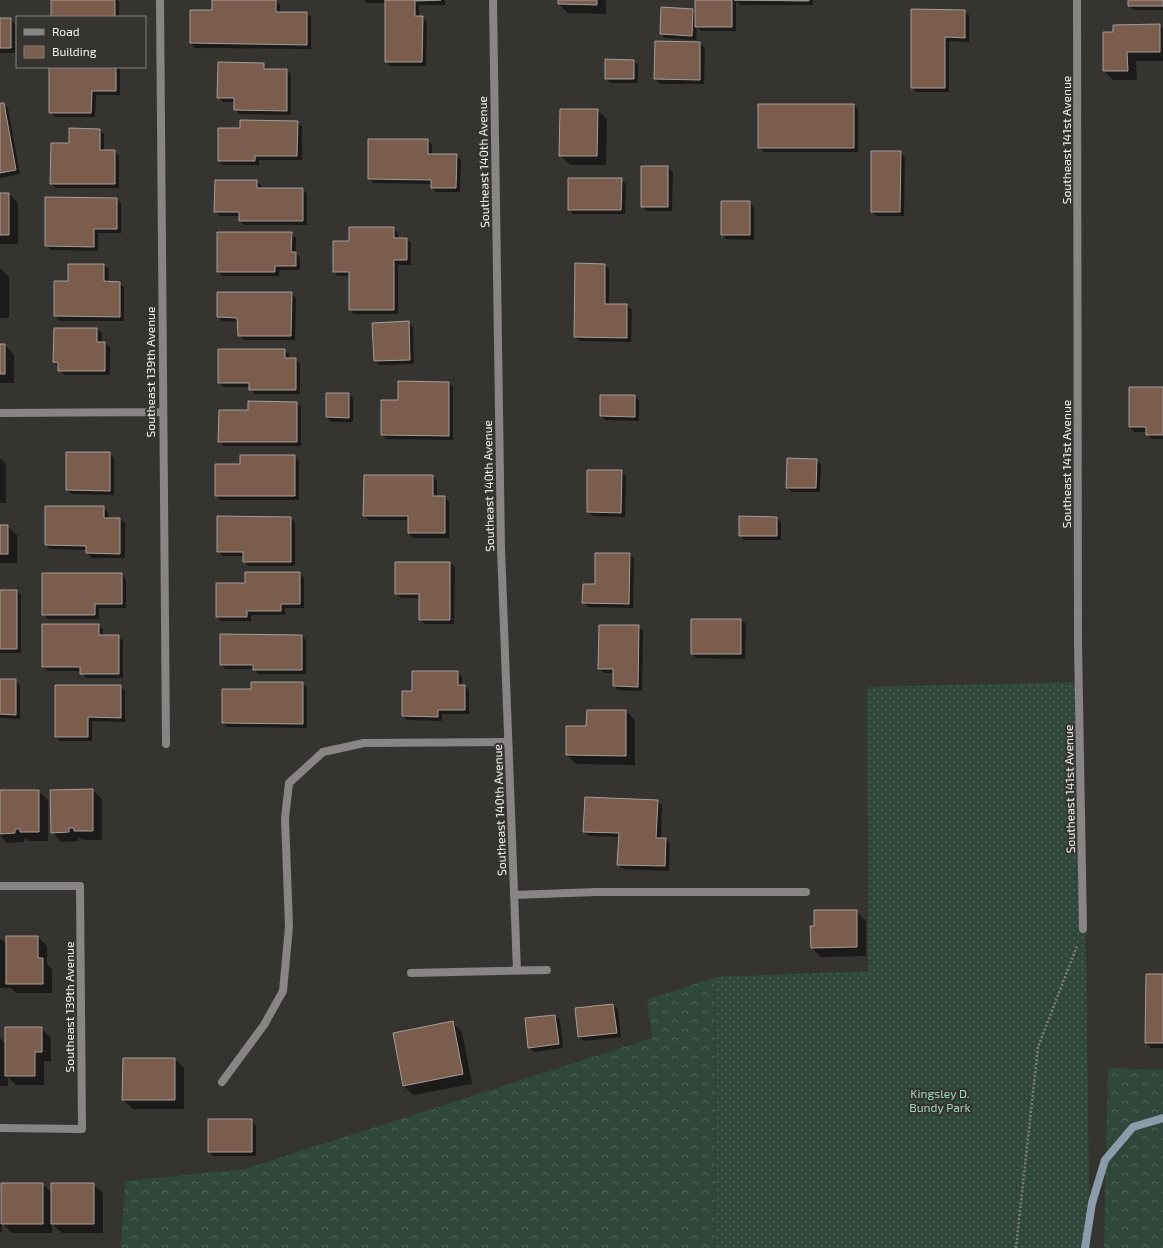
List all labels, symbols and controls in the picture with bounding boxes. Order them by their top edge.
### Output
legend [16,16,146,68]
text: Road [52,24,80,38]
text: Building [52,44,97,58]
street label: Southeast 141st Avenue [1059,76,1073,204]
street label: Southeast 140th Avenue [475,96,491,228]
street label: Southeast 139th Avenue [143,307,157,437]
street label: Southeast 141st Avenue [1059,400,1073,528]
street label: Southeast 140th Avenue [480,420,496,552]
street label: Southeast 141st Avenue [1061,725,1077,853]
street label: Southeast 140th Avenue [490,744,508,876]
street label: Southeast 139th Avenue [62,942,76,1072]
park label: Kingsley D. Bundy Park [909,1086,971,1114]

